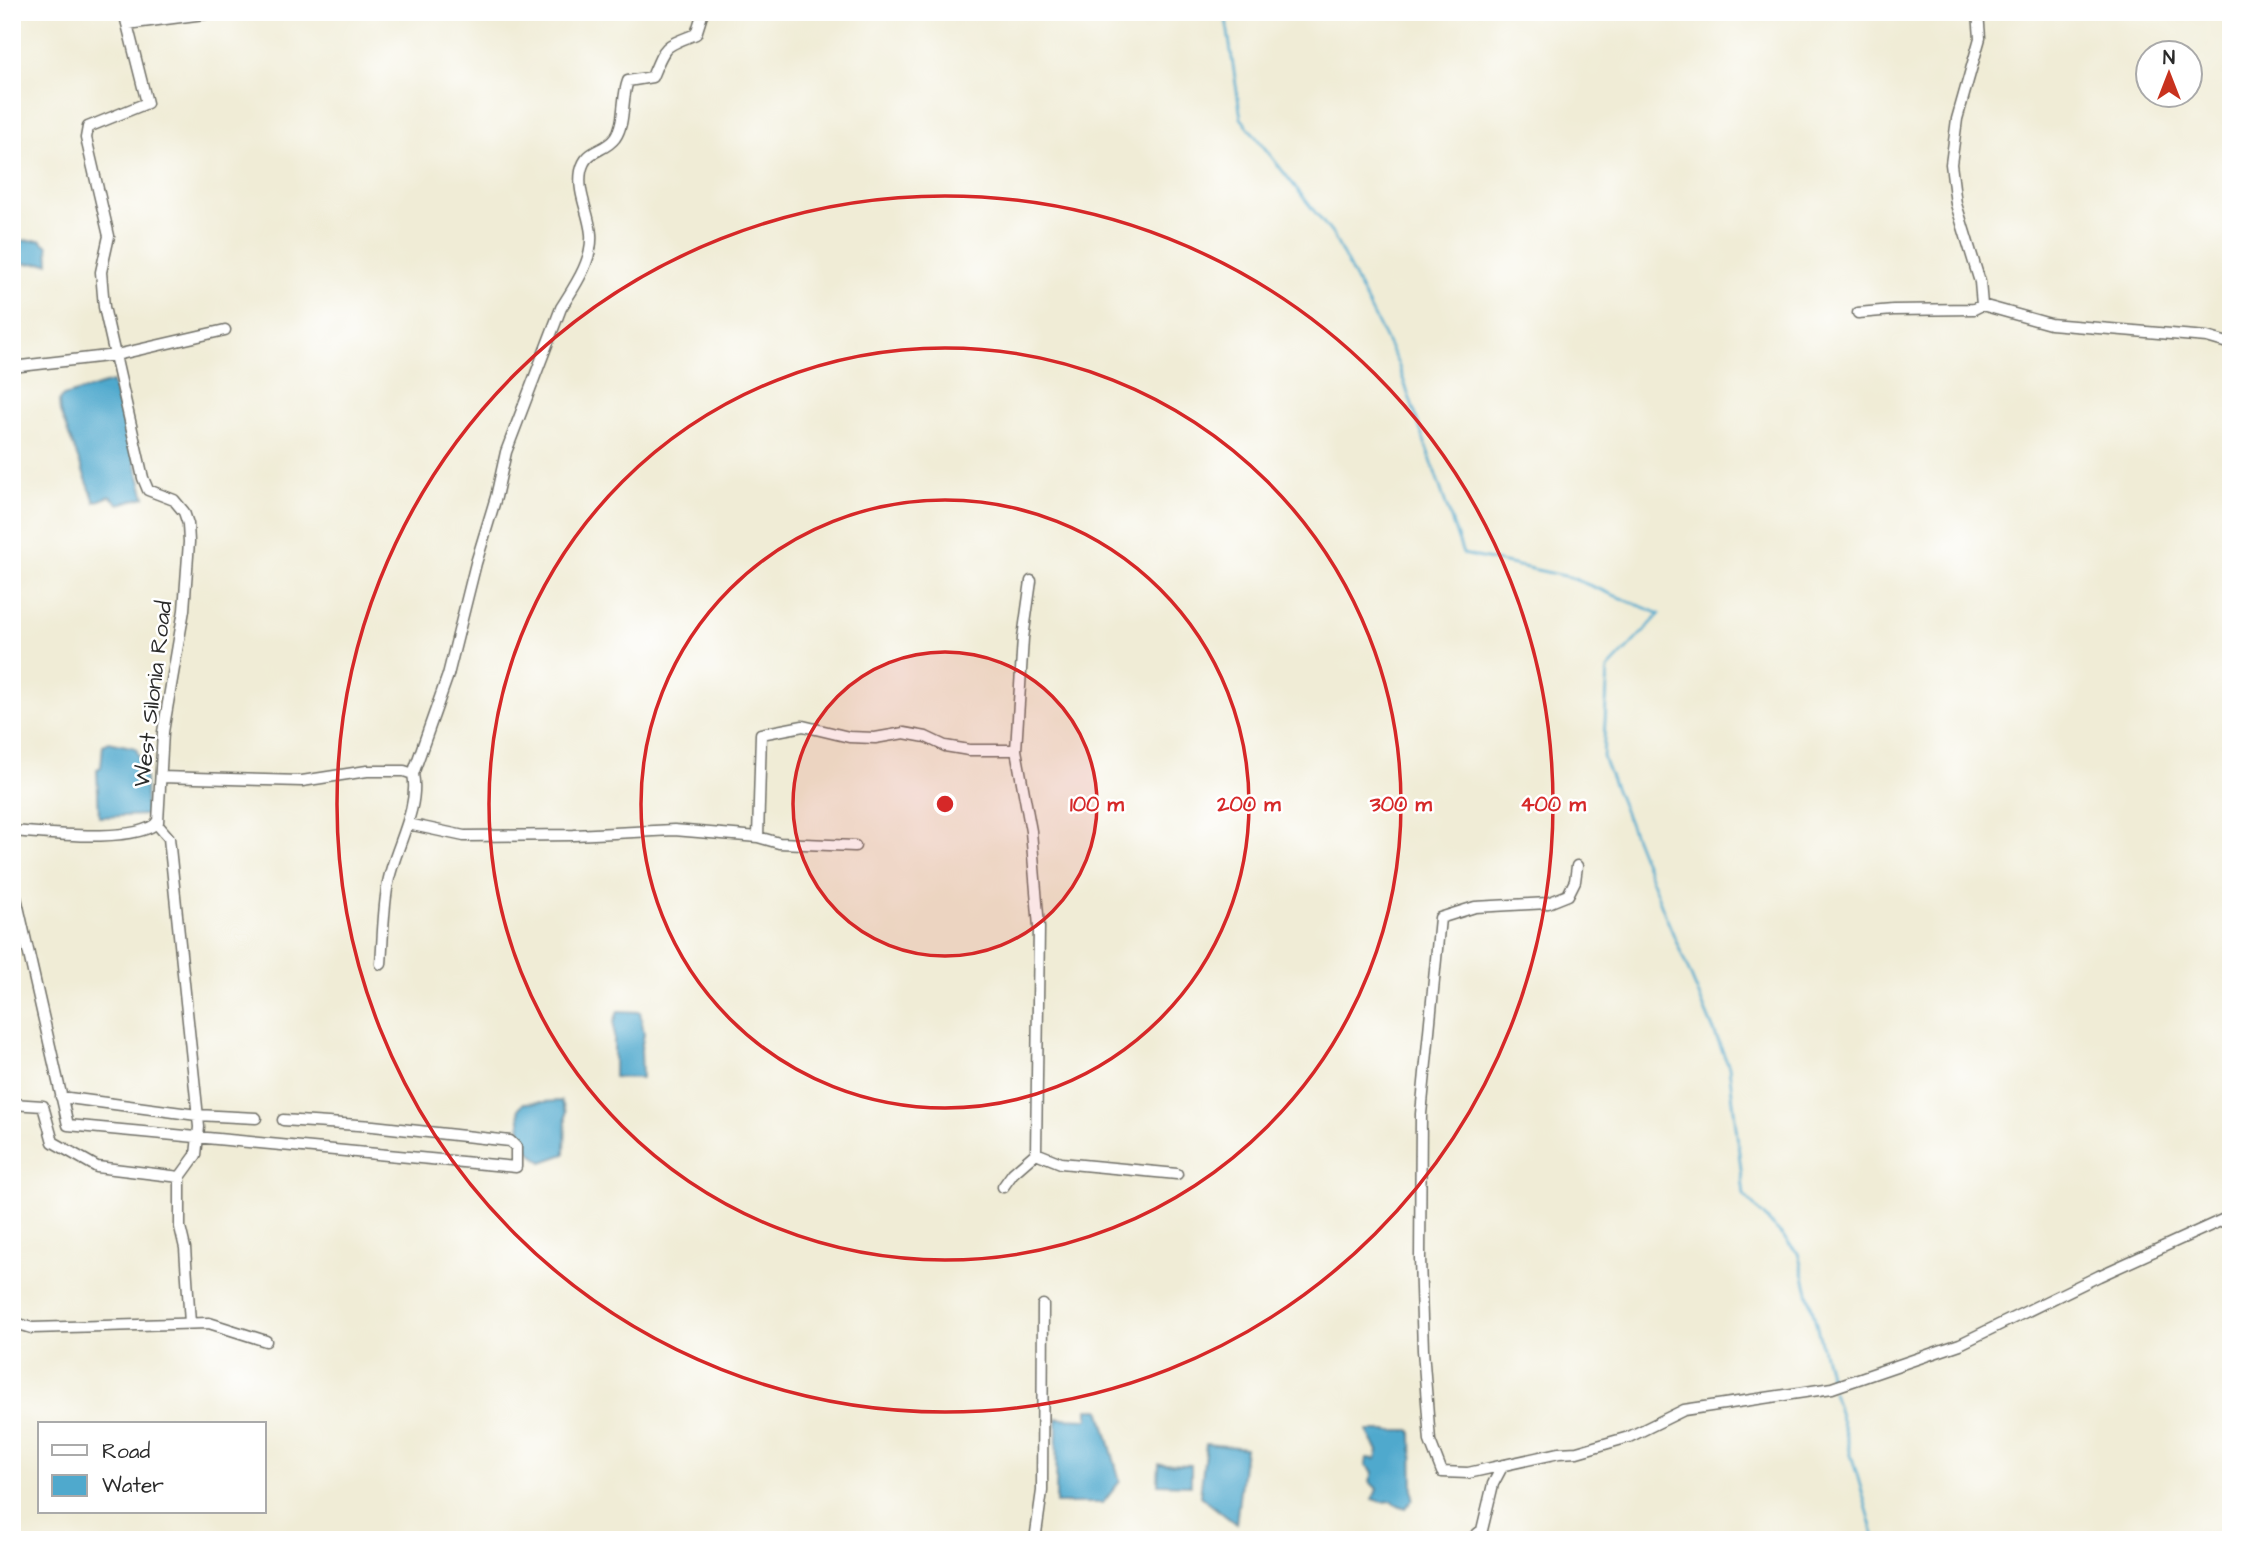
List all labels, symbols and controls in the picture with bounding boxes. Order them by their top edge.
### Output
north arrow [2134,38,2204,108]
text: N [2163,45,2175,72]
street label: West Silonia Road [126,599,180,789]
text: 100 m [1070,790,1125,819]
text: 200 m [1216,790,1281,819]
text: 300 m [1369,790,1433,819]
text: 400 m [1520,790,1586,819]
centre of rings [933,792,957,816]
legend [38,1422,266,1514]
text: Road [102,1437,150,1466]
text: Water [102,1471,164,1500]

